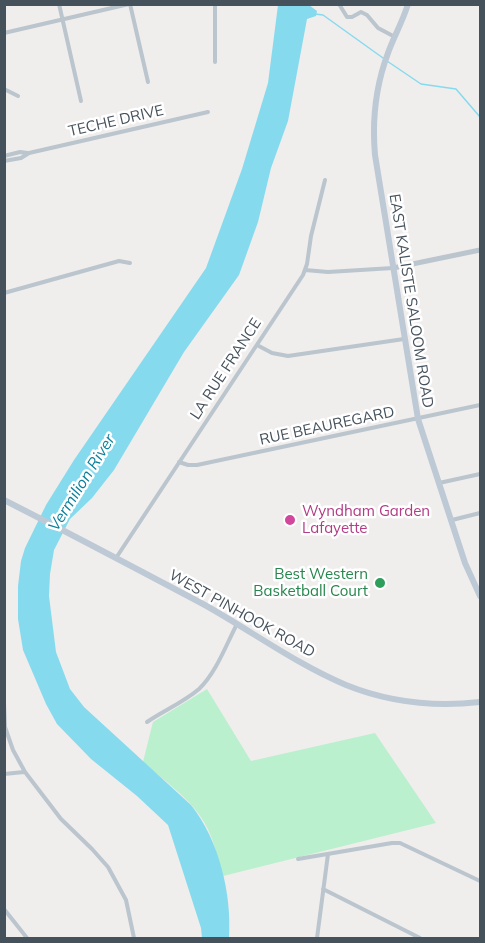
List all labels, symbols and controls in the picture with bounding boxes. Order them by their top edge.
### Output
street label: TECHE DRIVE [67,101,165,141]
street label: EAST KALISTE SALOOM ROAD [385,193,437,409]
street label: LA RUE FRANCE [187,315,265,423]
street label: RUE BEAUREGARD [258,403,396,449]
water label: Vermilion River [45,431,119,535]
place label: Wyndham Garden Lafayette [302,502,430,537]
marker: Wyndham Garden Lafayette [283,513,297,527]
place label: Best Western Basketball Court [253,565,368,600]
street label: WEST PINHOOK ROAD [166,566,318,662]
marker: Best Western Basketball Court [373,576,387,590]

